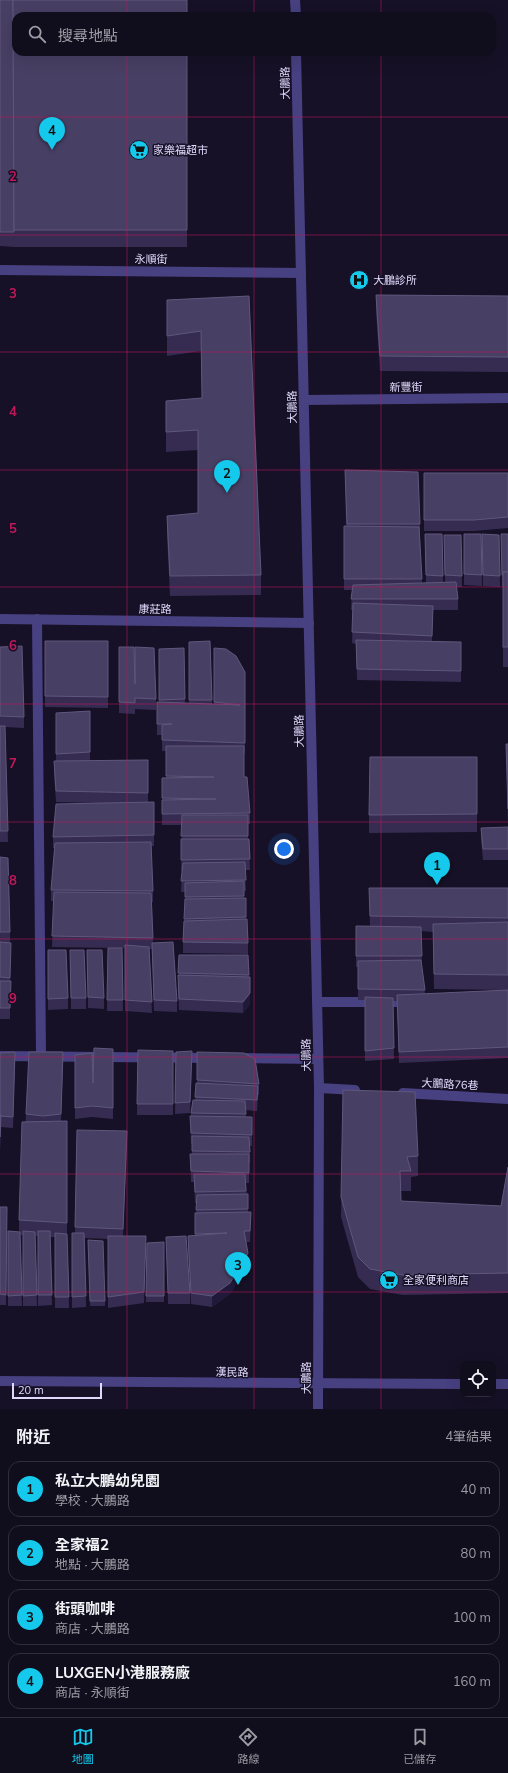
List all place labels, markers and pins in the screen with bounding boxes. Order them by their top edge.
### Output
pin: 4 [39,117,65,150]
supermarket icon: 家樂福超市 [128,139,150,161]
place label: 家樂福超市 [153,143,208,157]
hospital icon: 大鵬診所 [348,269,370,291]
place label: 大鵬診所 [373,273,417,287]
pin: 2 [214,460,240,493]
pin: 1 [424,852,450,885]
pin: 3 [225,1252,251,1285]
supermarket icon: 全家便利商店 [378,1269,400,1291]
place label: 全家便利商店 [403,1273,469,1287]

